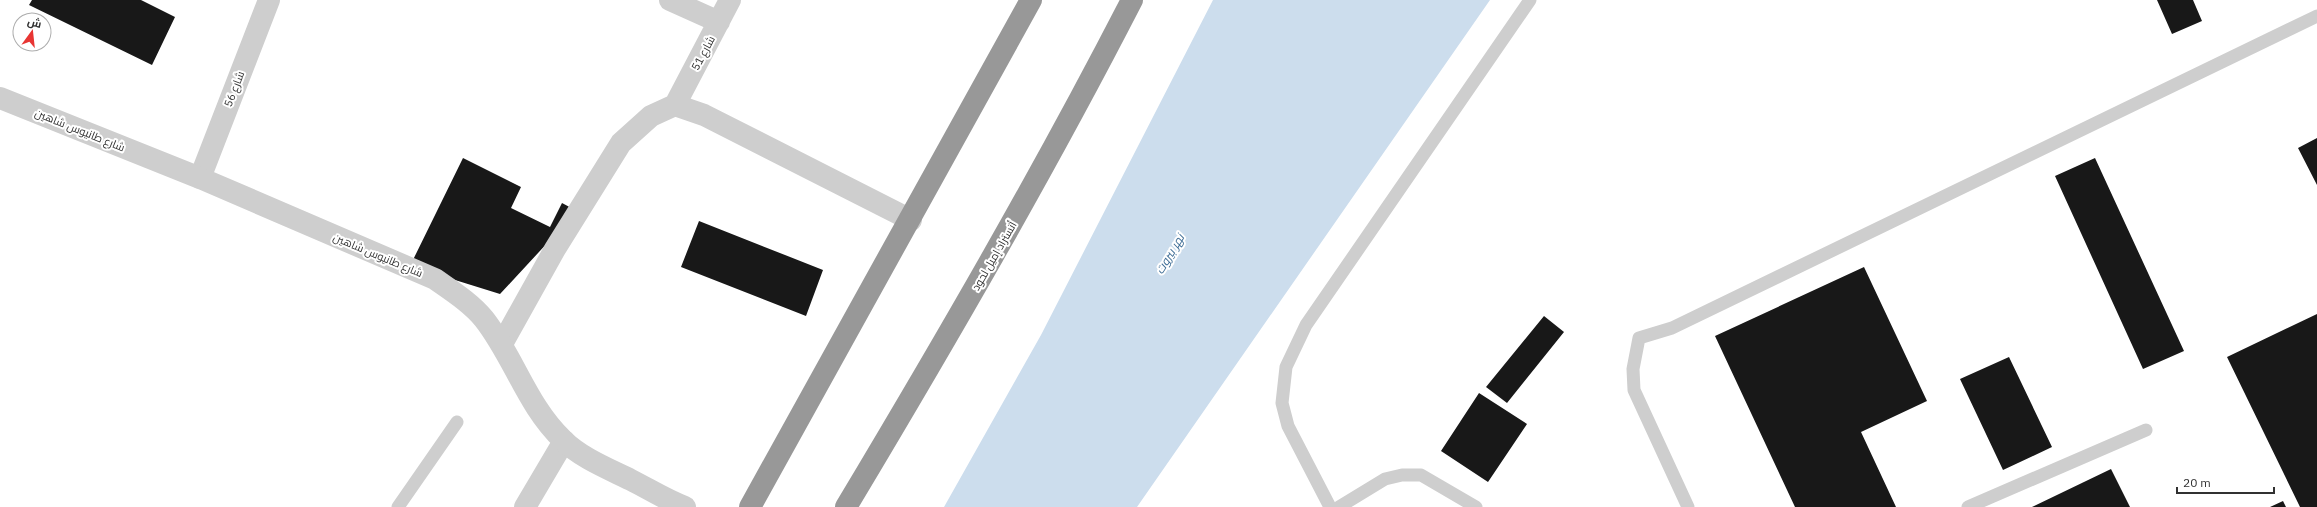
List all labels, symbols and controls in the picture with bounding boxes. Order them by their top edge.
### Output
north arrow [12,12,52,52]
text: ش [26,14,43,31]
street label: شارع 51 [688,33,719,73]
street label: شارع 56 [221,69,248,109]
street label: شارع طانيوس شاهين [33,106,127,155]
street label: أتستراد إميل لحود [969,219,1019,293]
street label: شارع طانيوس شاهين [331,230,425,281]
water label: نهر بيروت [1152,230,1188,276]
scale bar [2177,469,2274,495]
text: 20 m [2183,475,2211,490]

